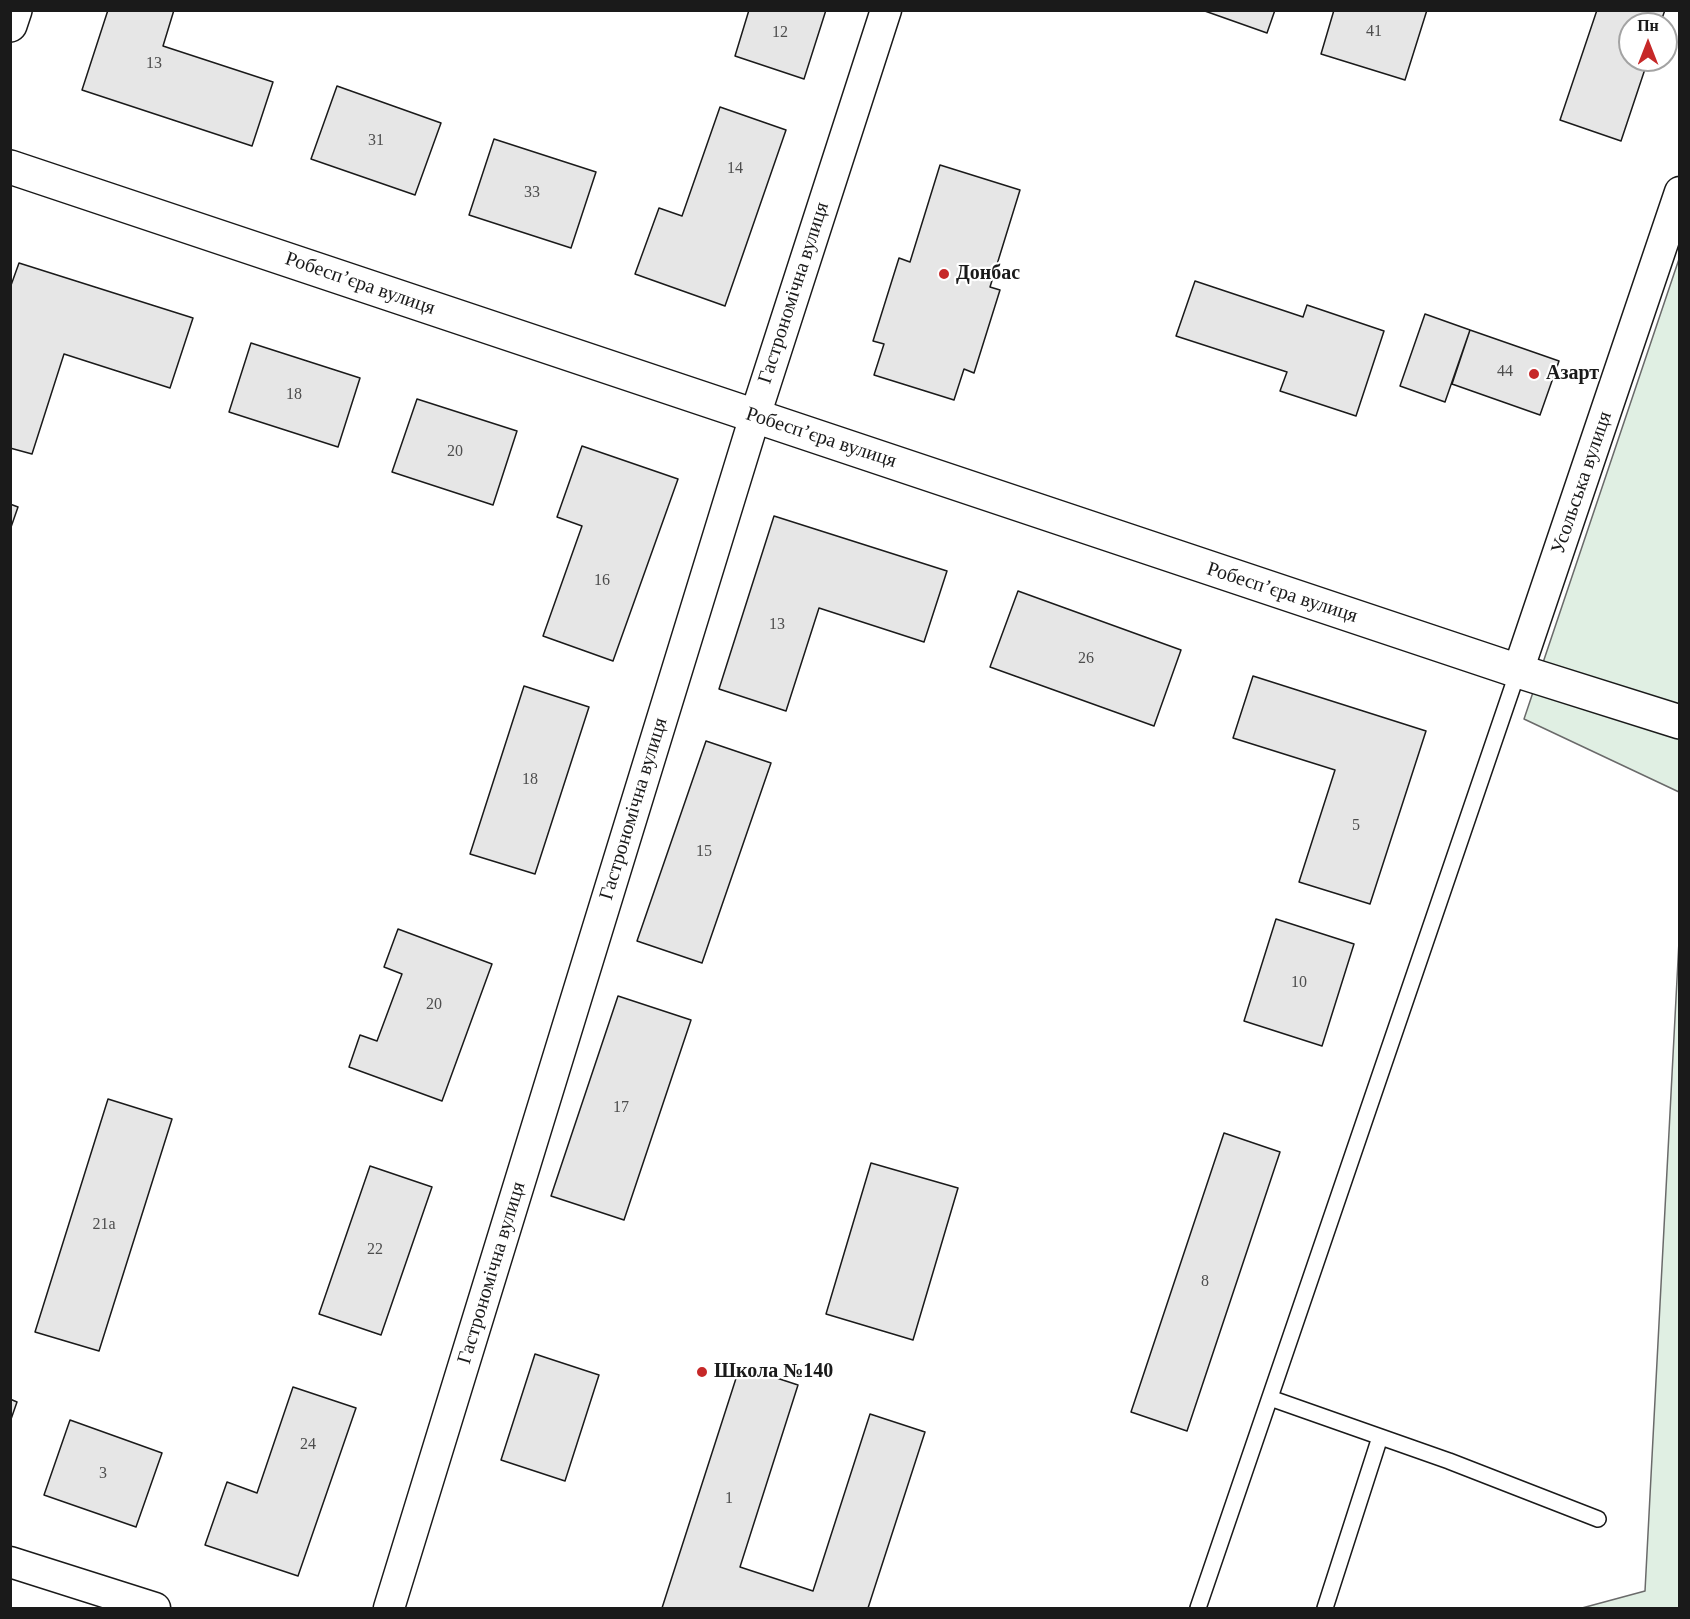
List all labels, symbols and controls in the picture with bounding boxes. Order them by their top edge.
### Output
north arrow [1618,12,1678,72]
text: Пн [1637,17,1659,34]
house number: 41 [1366,22,1382,42]
house number: 12 [772,23,788,43]
house number: 13 [146,54,162,74]
house number: 31 [368,131,384,151]
house number: 14 [727,159,743,179]
house number: 33 [524,183,540,203]
street label: Гастрономічна вулиця [753,199,835,387]
street label: Робесп’єра вулиця [282,247,438,321]
place label: Донбас [956,262,1020,286]
marker: Донбас [937,267,951,281]
house number: 44 [1497,362,1513,382]
place label: Азарт [1546,362,1599,386]
marker: Азарт [1527,367,1541,381]
house number: 18 [286,385,302,405]
street label: Робесп’єра вулиця [743,402,899,474]
street label: Усольська вулиця [1546,409,1618,557]
house number: 20 [447,442,463,462]
street label: Робесп’єра вулиця [1204,557,1360,629]
house number: 16 [594,571,610,591]
house number: 13 [769,615,785,635]
house number: 26 [1078,649,1094,669]
street label: Гастрономічна вулиця [595,715,673,903]
house number: 18 [522,770,538,790]
house number: 5 [1352,816,1360,836]
house number: 15 [696,842,712,862]
house number: 10 [1291,973,1307,993]
house number: 20 [426,995,442,1015]
house number: 17 [613,1098,629,1118]
street label: Гастрономічна вулиця [453,1179,531,1367]
house number: 21а [92,1215,116,1235]
house number: 22 [367,1240,383,1260]
house number: 8 [1201,1272,1209,1292]
place label: Школа №140 [714,1360,833,1384]
marker: Школа №140 [695,1365,709,1379]
house number: 24 [300,1435,316,1455]
house number: 3 [99,1464,107,1484]
house number: 1 [725,1489,733,1509]

